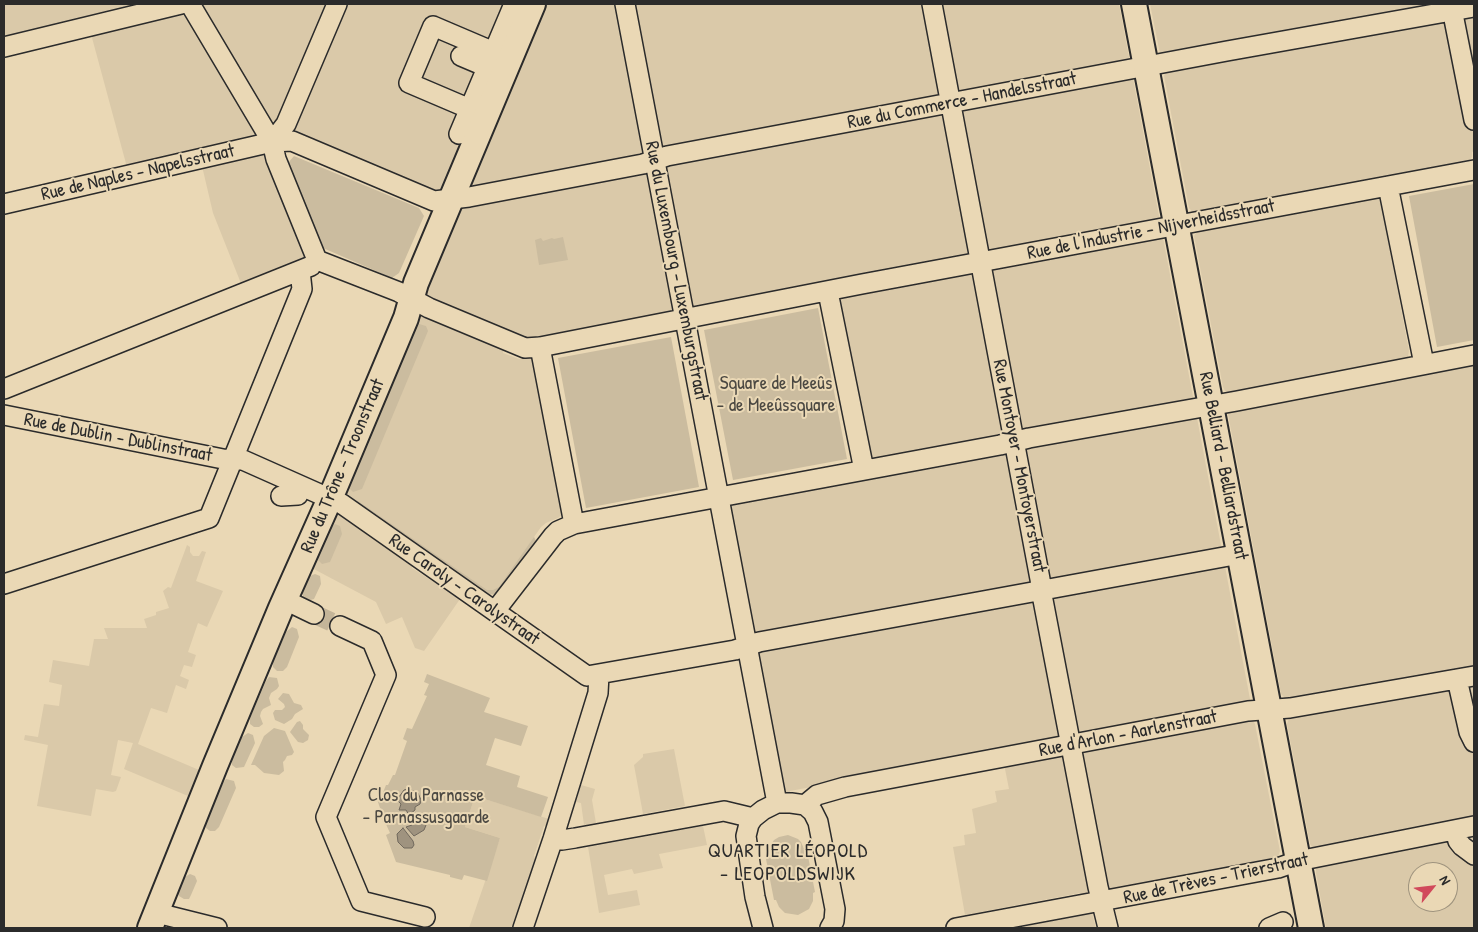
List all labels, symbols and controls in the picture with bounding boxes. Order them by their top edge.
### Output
street label: Rue du Commerce - Handelsstraat [846,68,1078,134]
street label: Rue du Luxembourg - Luxemburgstraat [640,139,712,403]
street label: Rue de Naples - Napelsstraat [39,140,237,206]
street label: Rue de l'Industrie - Nijverheidsstraat [1025,195,1277,265]
street label: Rue Montoyer - Montoyerstraat [987,358,1051,574]
street label: Rue Belliard - Belliardstraat [1194,370,1252,562]
park label: Square de Meeûs - de Meeûssquare [717,373,835,417]
street label: Rue du Trône - Troonstraat [296,376,390,556]
street label: Rue de Dublin - Dublinstraat [22,409,214,467]
street label: Rue Caroly - Carolystraat [384,529,544,651]
street label: Rue d'Arlon - Aarlenstraat [1037,706,1219,762]
park label: Clos du Parnasse - Parnassusgaarde [362,785,490,829]
district label: QUARTIER LÉOPOLD - LEOPOLDSWIJK [706,840,870,887]
street label: Rue de Trèves - Trierstraat [1122,848,1310,910]
north arrow [1408,862,1458,912]
text: N [1436,872,1456,888]

